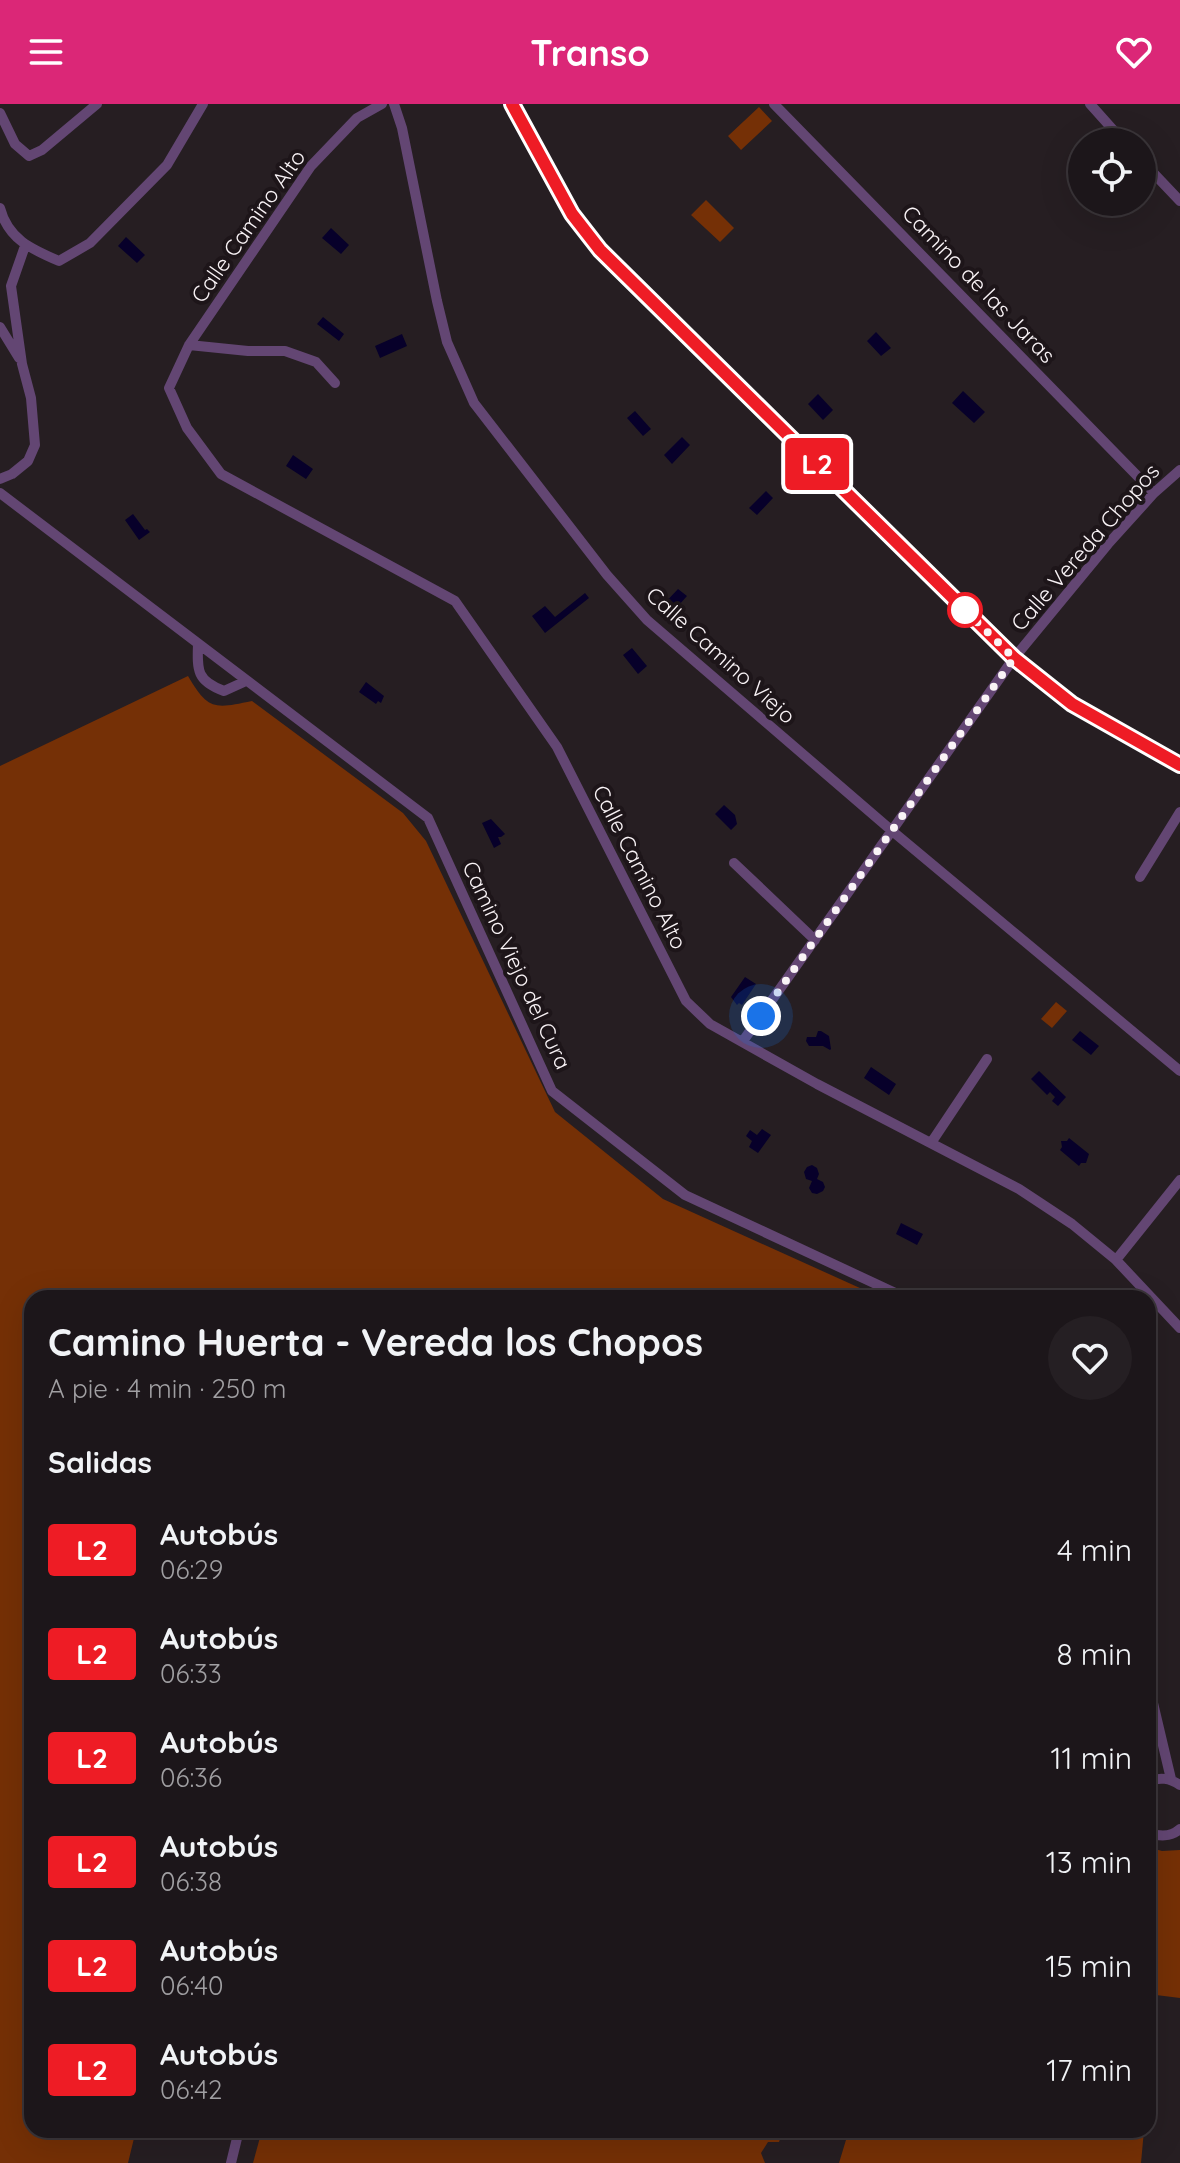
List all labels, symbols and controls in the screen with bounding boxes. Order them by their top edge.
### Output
icon: menu [24,30,68,74]
text: Transo [530,30,650,75]
icon: heart [1112,30,1156,74]
map controls [1068,128,1156,216]
button: locate [1068,128,1156,216]
street label: Calle Camino Alto [185,144,311,308]
street label: Camino de las Jaras [896,199,1062,369]
line badge: L2 [781,438,853,490]
text: L2 [801,446,833,481]
street label: Calle Vereda Chopos [1005,458,1165,636]
street label: Calle Camino Viejo [640,581,802,729]
unlabelled marker [948,593,982,627]
street label: Calle Camino Alto [587,780,693,954]
street label: Camino Viejo del Cura [456,856,578,1074]
your location [741,996,781,1036]
button: heart [1048,1316,1132,1400]
text: Camino Huerta - Vereda los Chopos [48,1318,703,1366]
text: A pie · 4 min · 250 m [48,1372,286,1405]
text: Salidas [48,1443,152,1481]
text: Autobús [160,1515,278,1553]
text: 4 min [1057,1531,1132,1569]
text: L2 [76,1532,108,1567]
text: 06:29 [160,1553,223,1586]
text: Autobús [160,1619,278,1657]
text: 8 min [1056,1635,1132,1673]
text: L2 [76,1636,108,1671]
text: 06:33 [160,1657,222,1690]
text: Autobús [160,1723,278,1761]
text: 11 min [1050,1739,1132,1777]
text: L2 [76,1740,108,1775]
text: 06:36 [160,1761,222,1794]
text: Autobús [160,1827,278,1865]
text: 13 min [1046,1843,1132,1881]
text: L2 [76,1844,108,1879]
text: 06:38 [160,1865,222,1898]
text: Autobús [160,1931,278,1969]
text: 15 min [1045,1947,1132,1985]
text: L2 [76,1948,108,1983]
text: 06:40 [160,1969,224,2002]
text: Autobús [160,2035,278,2073]
text: 17 min [1046,2051,1132,2089]
text: L2 [76,2052,108,2087]
text: 06:42 [160,2073,222,2106]

